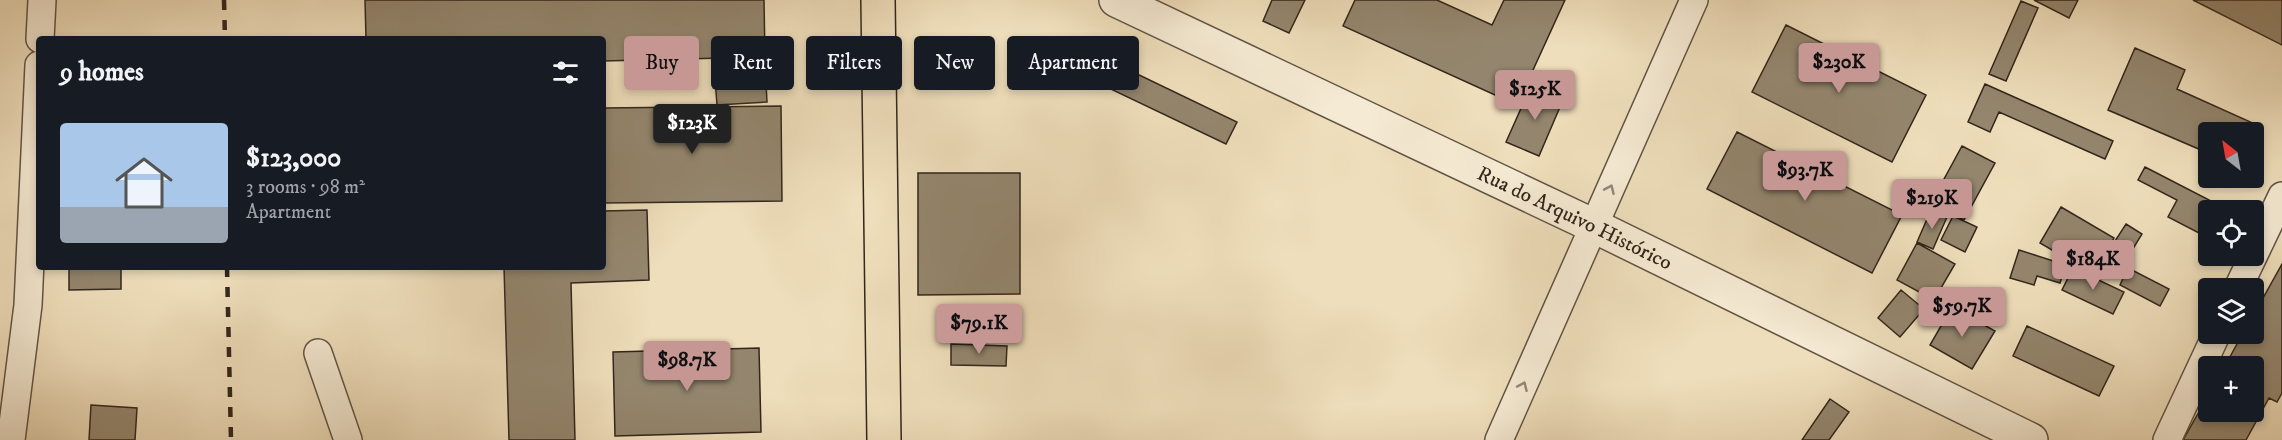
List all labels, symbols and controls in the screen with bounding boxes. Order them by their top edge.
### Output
chip: Buy [624,36,699,90]
chip: Rent [711,36,794,90]
chip: Filters [806,36,902,90]
chip: New [914,36,995,90]
chip: Apartment [1007,36,1139,90]
pin: $230K [1797,43,1881,94]
text: $230K [1812,50,1866,75]
text: 9 homes [60,56,144,89]
icon: filters [549,56,582,89]
pin: $125K [1493,70,1577,121]
text: $125K [1509,77,1561,102]
pin: $123K [650,104,734,155]
text: $123K [667,111,717,136]
north arrow [2198,122,2264,188]
map controls [2198,122,2264,422]
text: $123,000 [246,142,341,175]
icon: home [108,147,180,219]
pin: $93.7K [1756,151,1854,202]
text: $93.7K [1777,158,1833,183]
street label: Rua do Arquivo Histórico [1473,161,1676,276]
text: 3 rooms · 98 m² [246,175,365,200]
pin: $219K [1890,179,1974,230]
one-way arrow [1603,184,1615,195]
text: $219K [1906,186,1958,211]
text: Apartment [246,200,331,225]
button: locate [2198,200,2264,266]
pin: $184K [2051,240,2135,291]
text: $184K [2066,247,2120,272]
button: layers [2198,278,2264,344]
pin: $59.7K [1913,287,2011,338]
text: $59.7K [1933,294,1991,319]
pin: $79.1K [930,304,1028,355]
text: $79.1K [950,311,1008,336]
pin: $98.7K [638,341,736,392]
text: $98.7K [657,348,717,373]
button: + [2198,356,2264,422]
one-way arrow [1516,382,1528,393]

